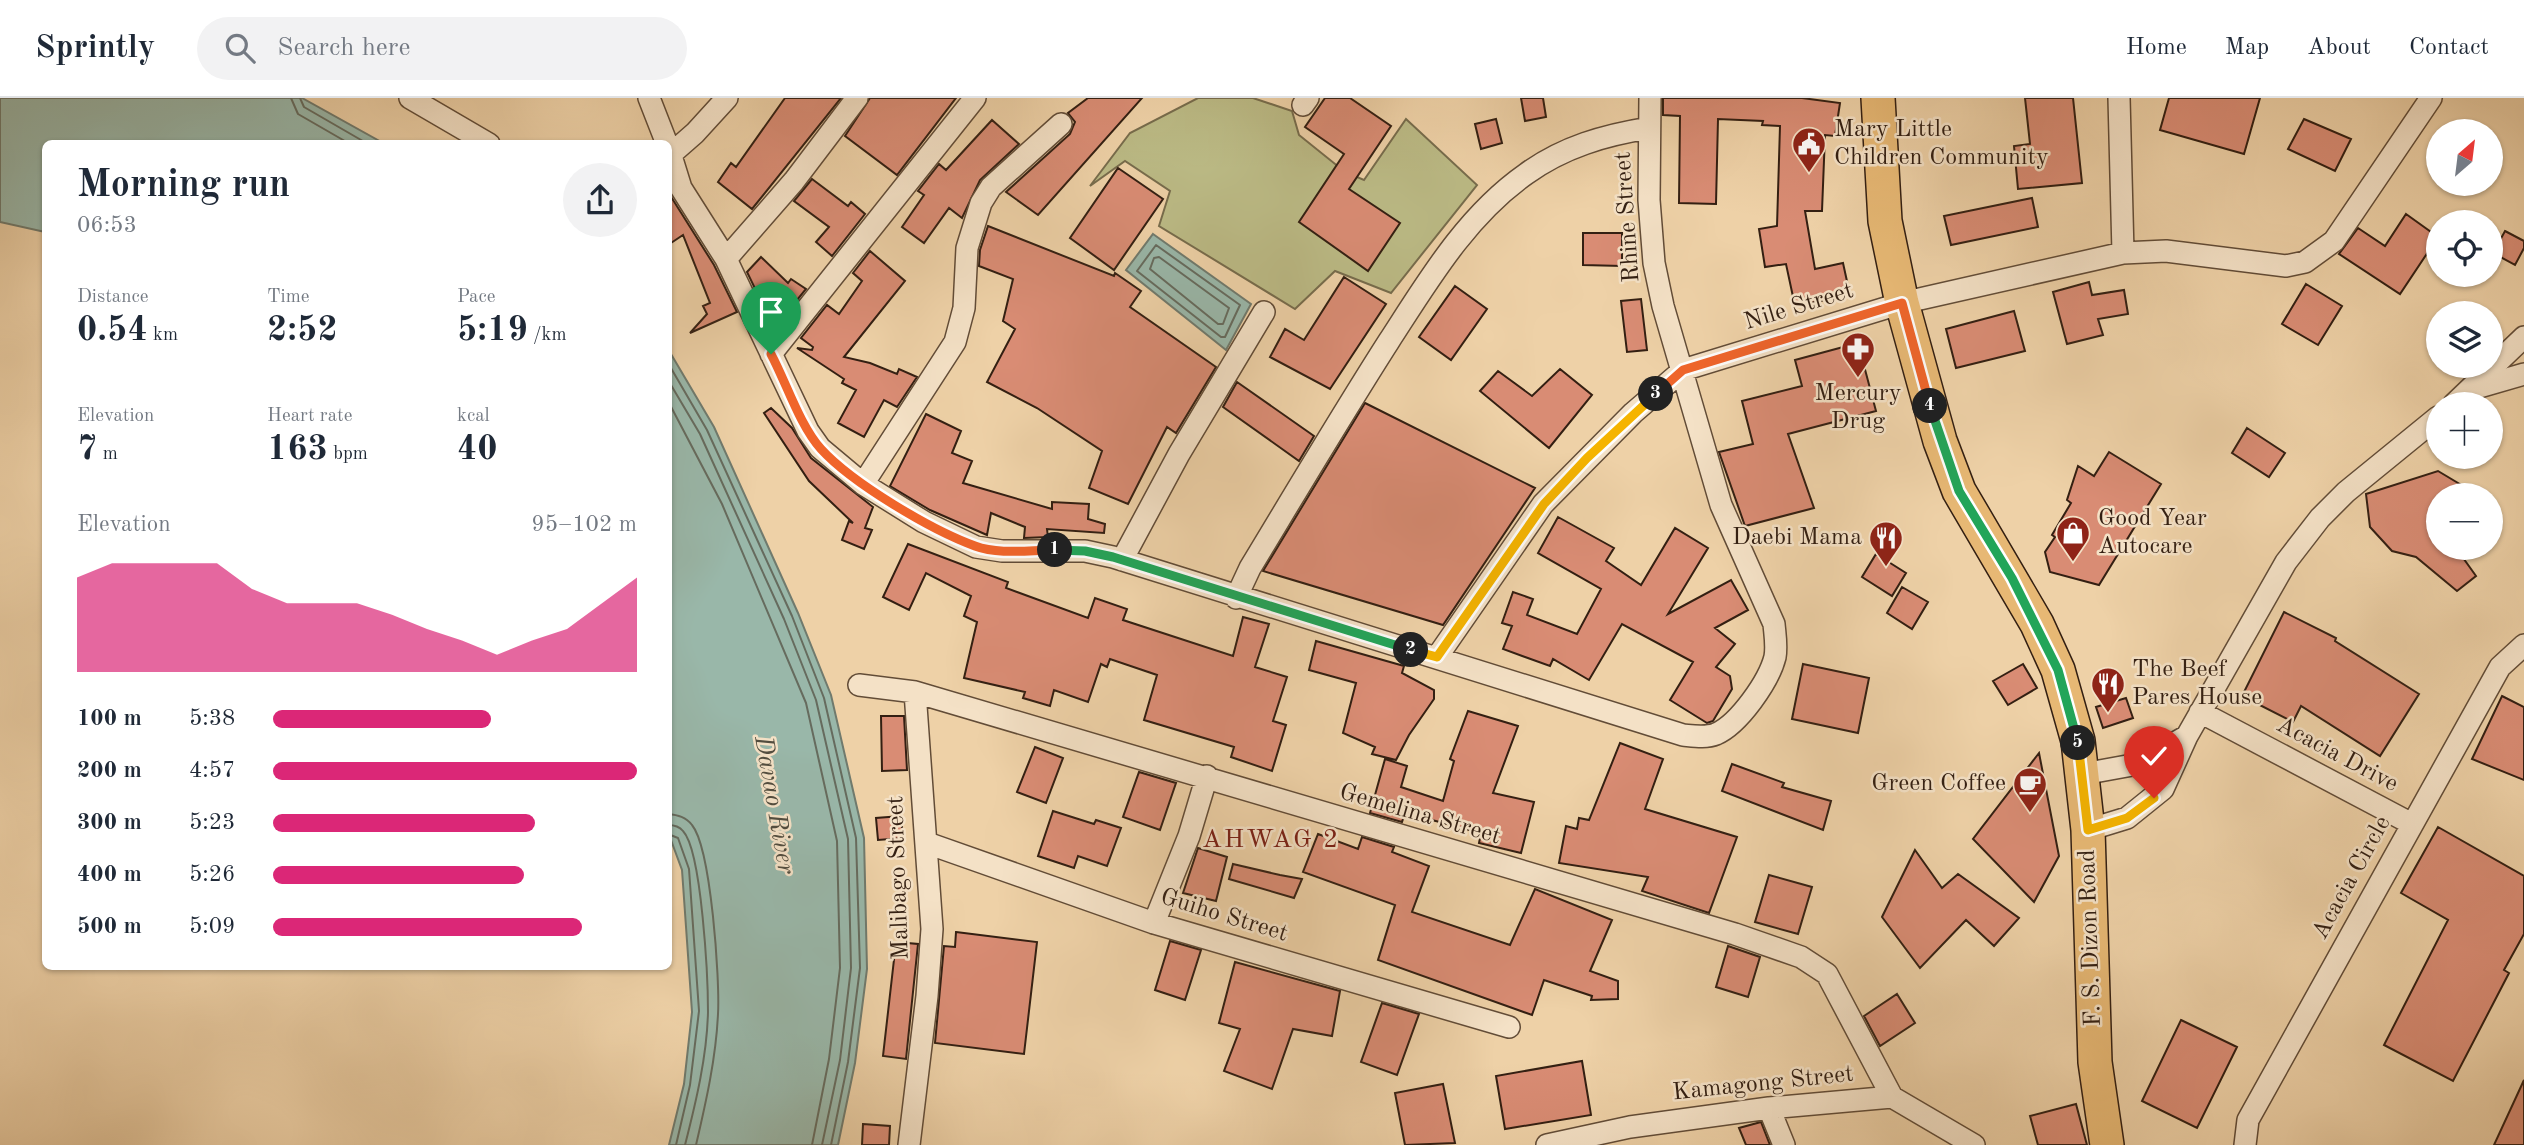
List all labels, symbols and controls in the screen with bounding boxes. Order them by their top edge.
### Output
search box [197,17,687,80]
icon: search [221,29,259,67]
text: Sprintly [35,32,155,65]
text: Search here [277,35,410,61]
text: Home [2126,36,2187,60]
text: Map [2225,36,2269,60]
text: About [2307,36,2371,60]
text: Contact [2409,36,2489,60]
place label: Mary Little Children Community [1834,118,2049,170]
north arrow [2426,119,2502,196]
map controls [2426,119,2503,560]
public building icon: Mary Little Children Community [1790,125,1828,174]
street label: Rhine Street [1611,151,1645,283]
button: share [563,163,637,237]
text: Morning run [77,167,290,205]
button: locate [2426,210,2503,287]
text: 06:53 [77,214,137,237]
street label: Nile Street [1742,279,1856,335]
pin [741,282,801,354]
text: Distance [77,288,149,307]
text: Time [267,288,310,307]
text: Pace [457,288,496,307]
icon: arrive [752,293,790,331]
button: layers [2426,301,2503,378]
text: 0.54 [77,313,148,348]
text: 2:52 [267,313,338,348]
text: 5:19 [457,313,528,348]
text: km [148,326,178,345]
text: /km [528,326,567,345]
pharmacy icon: Mercury Drug [1839,330,1877,379]
pin: 3 [1638,376,1674,412]
place label: Mercury Drug [1815,382,1902,434]
text: 3 [1650,384,1661,403]
pin: 4 [1912,388,1948,424]
button: + [2426,392,2503,469]
text: 4 [1924,396,1935,415]
text: Elevation [77,407,154,426]
text: Heart rate [267,407,352,426]
text: kcal [457,407,490,426]
text: 7 [77,432,97,467]
text: 163 [267,432,328,467]
text: 40 [457,432,498,467]
text: m [97,445,118,464]
text: bpm [328,445,368,464]
button: − [2426,483,2503,560]
place label: Good Year Autocare [2098,507,2207,559]
text: Elevation [77,513,171,536]
text: 95–102 m [531,513,637,536]
shop icon: Good Year Autocare [2054,514,2092,563]
restaurant icon: Daebi Mama [1867,519,1905,568]
place label: Daebi Mama [1732,526,1862,550]
pin: 1 [1038,532,1072,568]
text: 1 [1049,540,1060,559]
pin: 2 [1394,632,1428,668]
text: 2 [1405,640,1416,659]
place label: The Beef Pares House [2132,658,2262,710]
restaurant icon: The Beef Pares House [2089,665,2127,714]
text: 100 m [77,707,142,730]
text: 5:38 [189,707,235,730]
street label: Acacia Drive [2272,713,2402,797]
pin: 5 [2060,726,2096,760]
pin [2124,726,2184,798]
water label: Davao River [749,733,799,877]
text: 5 [2072,733,2083,752]
icon: check [2135,737,2173,775]
text: 200 m [77,759,142,782]
text: 4:57 [189,759,235,782]
cafe icon: Green Coffee [2011,765,2049,814]
place label: Green Coffee [1871,772,2006,796]
street label: Gemelina Street [1337,781,1503,849]
street label: Malibago Street [884,795,914,961]
text: 300 m [77,811,142,834]
text: 5:23 [189,811,235,834]
street label: Acacia Circle [2308,812,2396,944]
district label: AHWAG 2 [1202,827,1340,853]
street label: F. S. Dizon Road [2076,849,2106,1027]
text: 400 m [77,863,142,886]
text: 5:26 [189,863,235,886]
street label: Guiho Street [1157,885,1291,947]
text: 500 m [77,915,142,938]
text: 5:09 [189,915,235,938]
street label: Kamagong Street [1671,1063,1855,1105]

